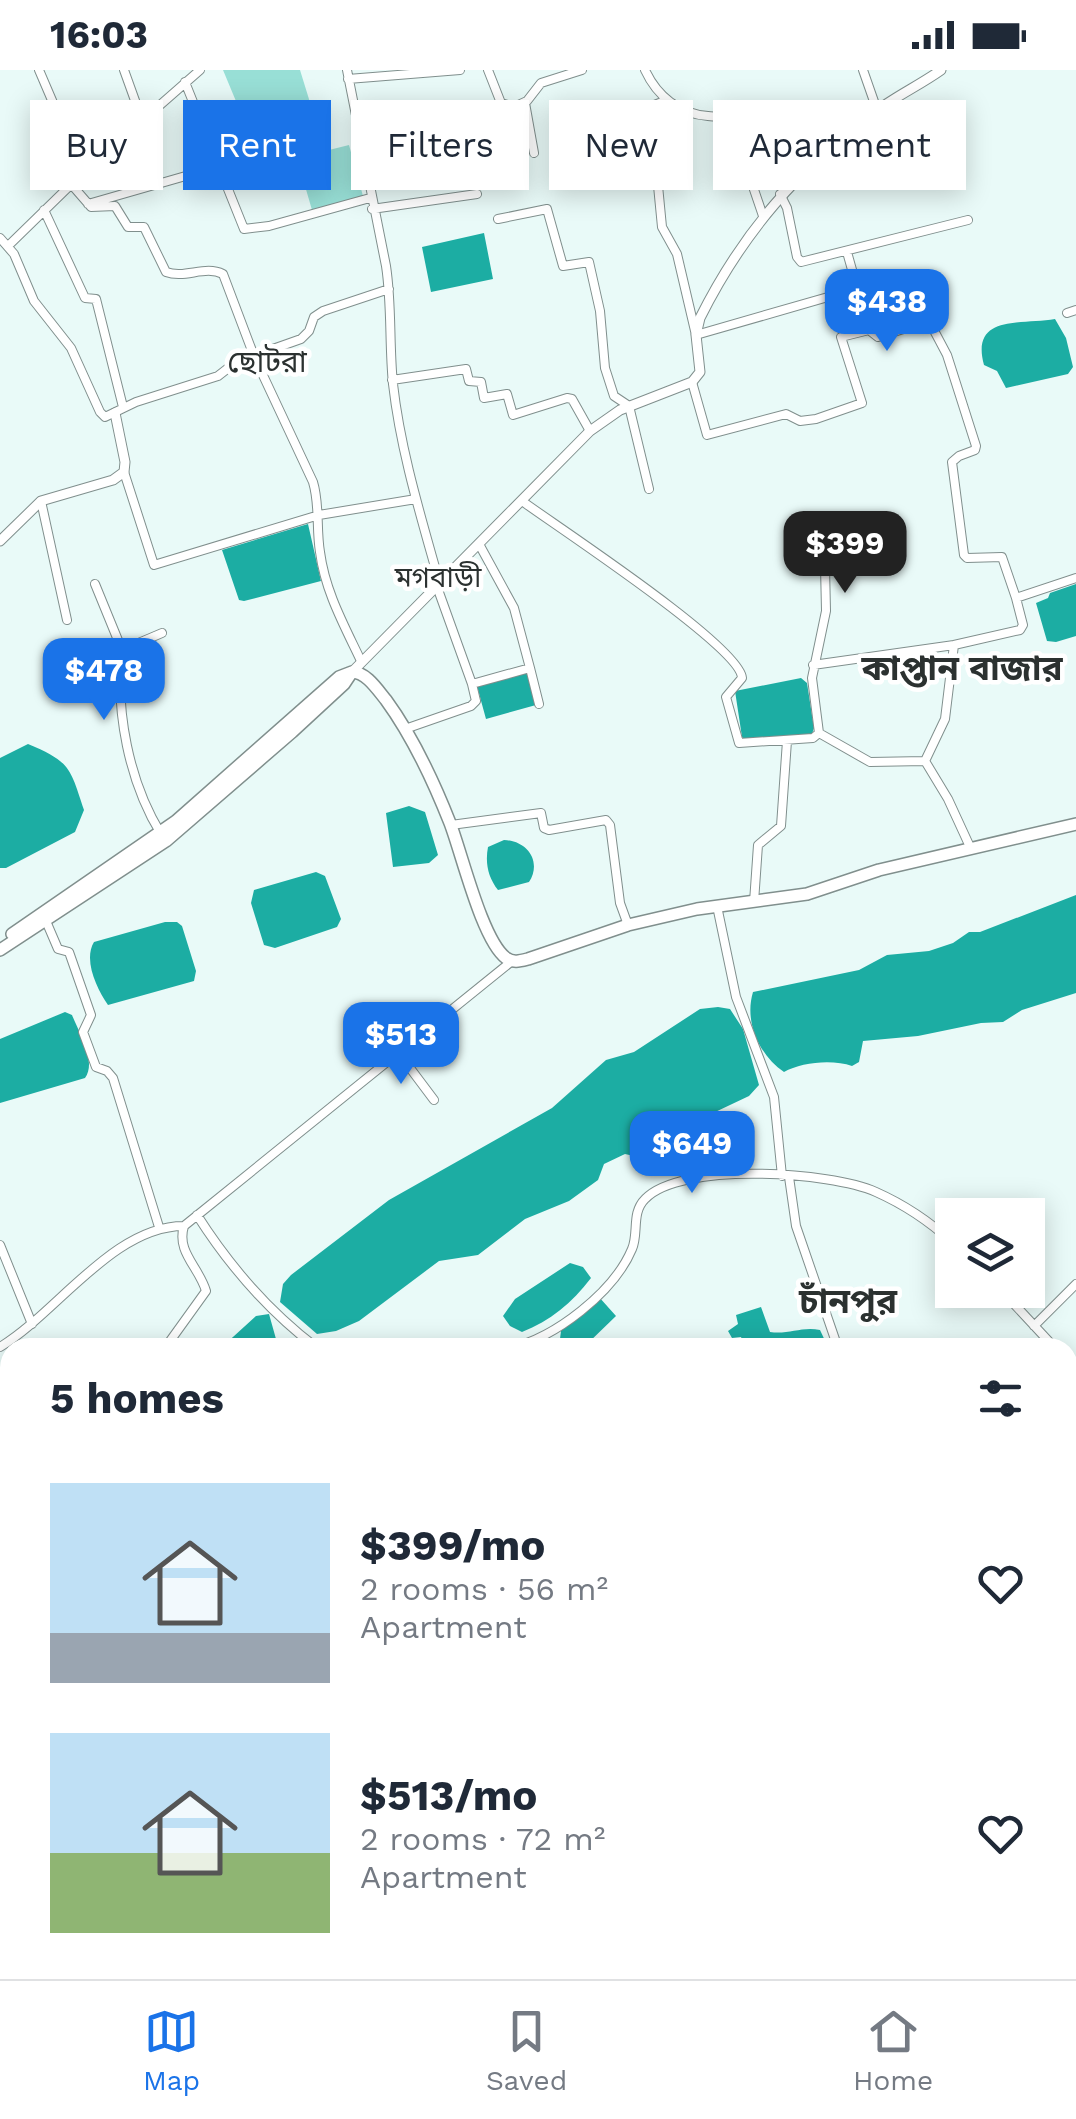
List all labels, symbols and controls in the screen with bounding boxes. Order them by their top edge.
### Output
text: 16:03 [50,13,148,57]
chip: Buy [30,100,163,190]
chip: Rent [183,100,331,190]
chip: Filters [351,100,529,190]
chip: New [549,100,693,190]
chip: Apartment [713,100,966,190]
pin: $438 [828,269,946,354]
text: $438 [847,282,927,320]
district label: ছোটরা [227,344,308,379]
pin: $399 [786,511,904,596]
text: $399 [806,524,884,562]
district label: মগবাড়ী [394,561,482,594]
pin: $478 [45,638,163,723]
district label: কাপ্তান বাজার [860,647,1064,689]
text: $478 [65,651,143,689]
pin: $513 [342,1002,460,1087]
text: $513 [365,1015,437,1053]
pin: $649 [633,1111,751,1196]
text: $649 [652,1124,732,1162]
map controls [935,1198,1045,1308]
button: layers [935,1198,1045,1308]
district label: চাঁনপুর [798,1280,898,1322]
icon: filters [973,1371,1028,1426]
text: 5 homes [50,1374,224,1423]
text: $399/mo [360,1521,546,1570]
icon: home [130,1523,250,1643]
icon: heart [973,1556,1028,1611]
text: 2 rooms · 56 m² [360,1570,608,1608]
text: Apartment [360,1608,527,1646]
text: $513/mo [360,1771,537,1820]
icon: home [130,1773,250,1893]
icon: heart [973,1806,1028,1861]
text: 2 rooms · 72 m² [360,1820,605,1858]
text: Apartment [360,1858,527,1896]
tab: Map [143,2004,200,2097]
tab: Saved [486,2004,567,2097]
tab: Home [853,2004,933,2097]

